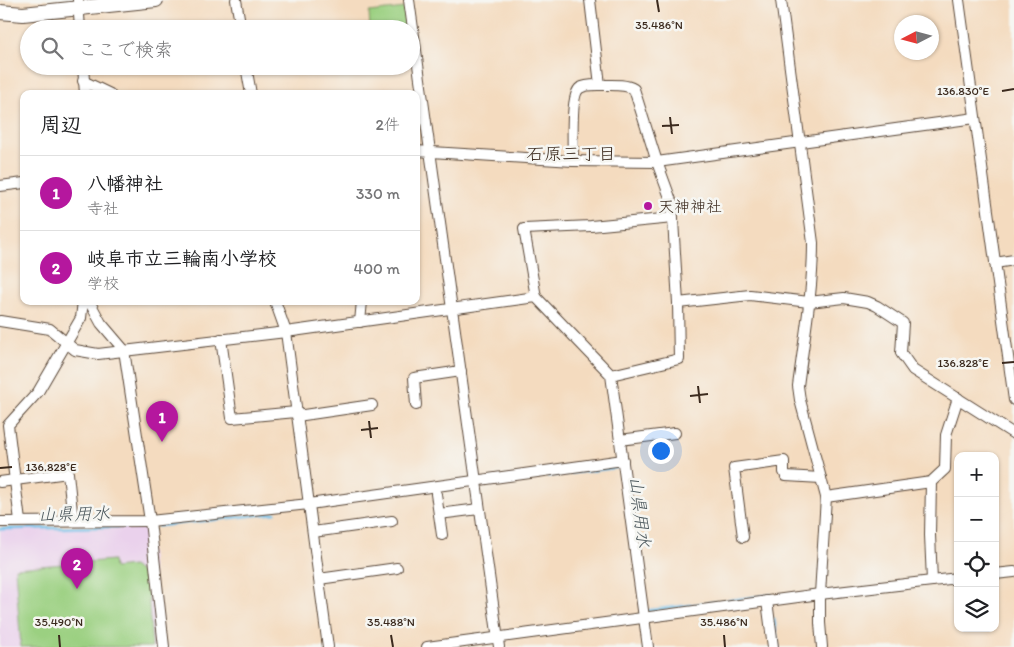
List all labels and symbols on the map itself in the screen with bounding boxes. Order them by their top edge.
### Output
north arrow [894,15,939,60]
text: 35.486°N [635,18,683,32]
text: 136.830°E [937,84,989,98]
district label: 石原三丁目 [526,143,616,165]
place label: 天神神社 [658,197,722,216]
marker: 天神神社 [642,200,654,212]
text: 136.828°E [937,356,989,370]
pin: 1 [146,401,178,442]
your location [648,438,674,464]
text: 136.828°E [25,460,77,474]
water label: 山県用水 [625,475,655,549]
water label: 山県用水 [38,502,110,526]
pin: 2 [61,548,93,589]
text: 35.490°N [35,615,83,629]
text: 35.488°N [367,615,415,629]
text: 35.486°N [700,615,748,629]

